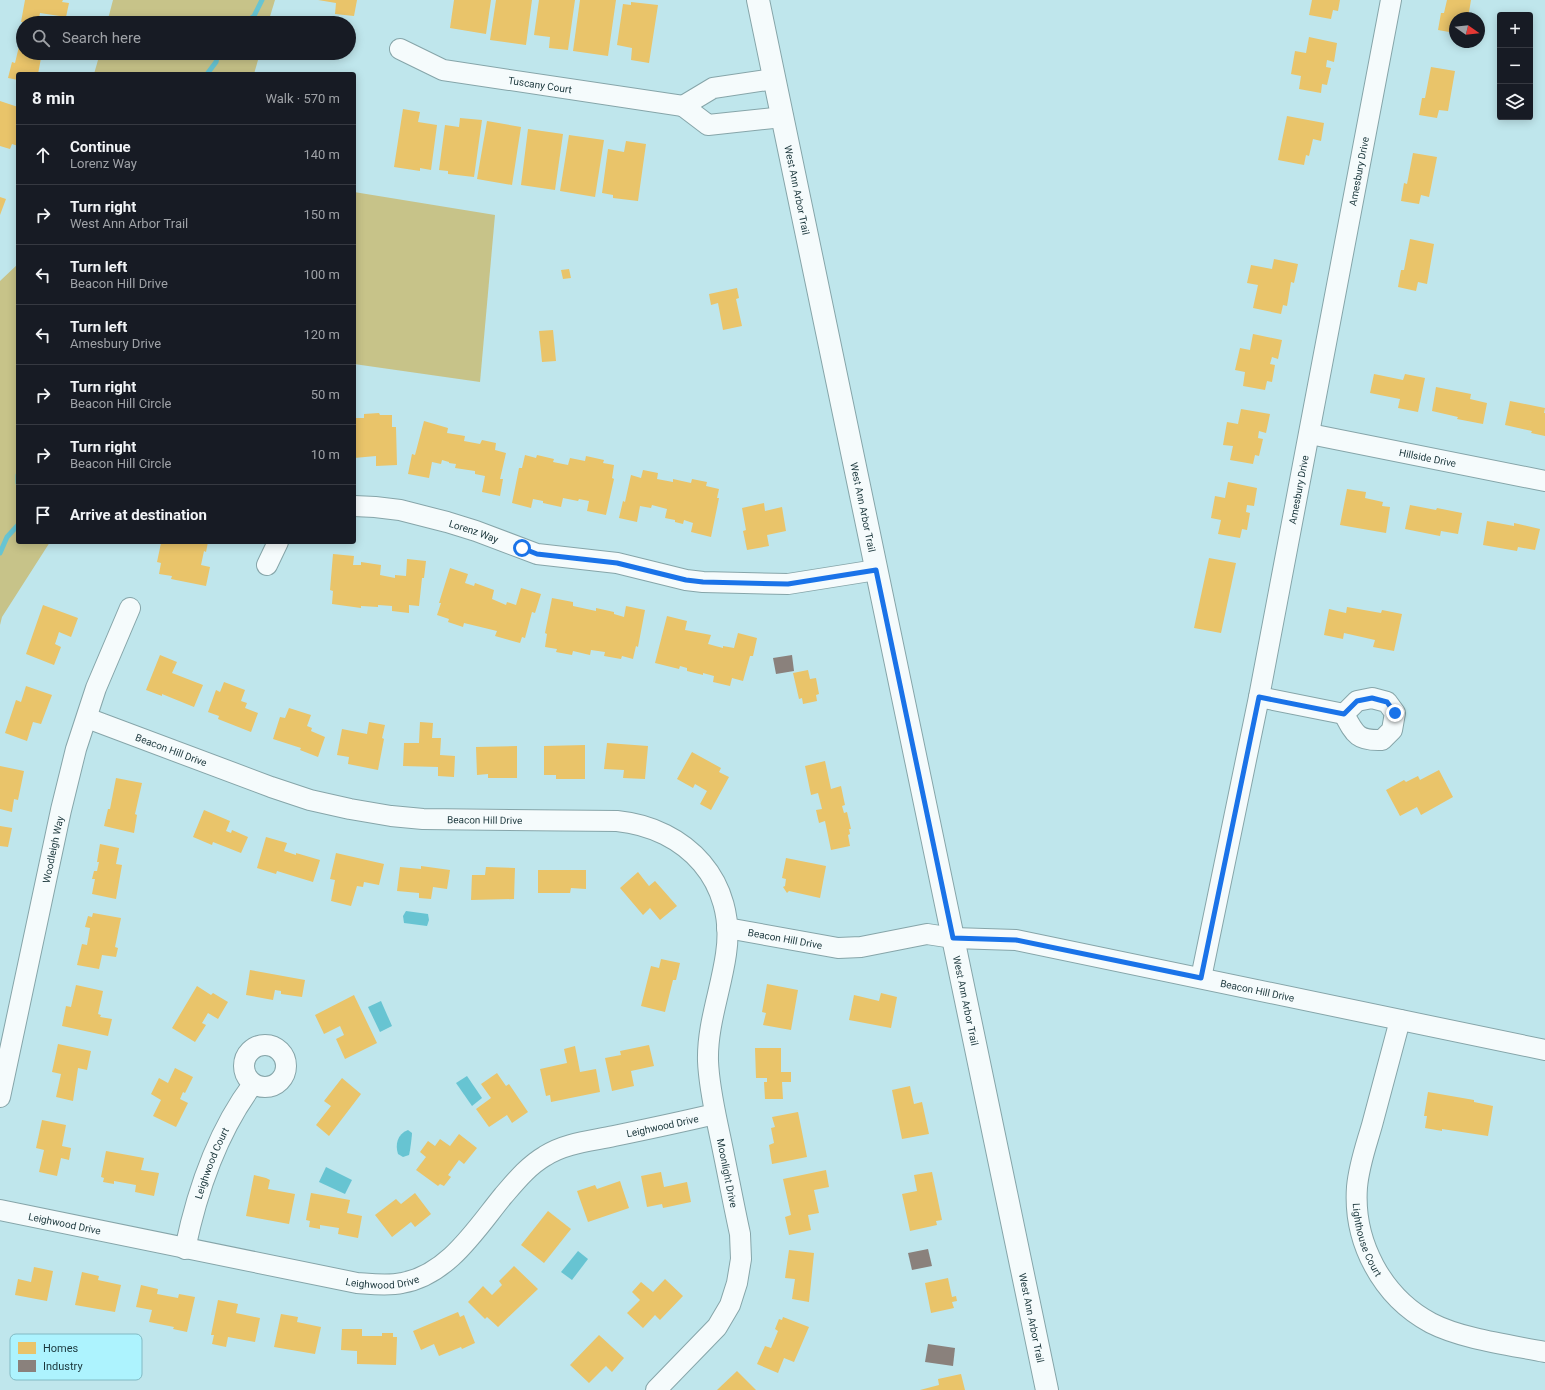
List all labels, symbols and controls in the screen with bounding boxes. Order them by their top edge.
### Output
north arrow [1449,12,1485,48]
map controls [1497,12,1533,120]
button: + [1497,12,1533,48]
search box [16,16,356,60]
icon: search [30,27,52,49]
text: Search here [62,29,141,47]
button: − [1497,48,1533,84]
street label: Tuscany Court [507,75,573,95]
button: layers [1497,84,1533,120]
text: 8 min [32,88,75,108]
text: Walk · 570 m [265,91,340,106]
street label: Amesbury Drive [1347,136,1371,207]
text: Continue [70,138,131,156]
icon: ahead [32,144,54,166]
street label: West Ann Arbor Trail [782,144,812,236]
text: 140 m [303,147,340,162]
text: Lorenz Way [70,156,137,171]
text: Turn right [70,198,136,216]
icon: right [32,204,54,226]
text: 150 m [303,207,340,222]
text: West Ann Arbor Trail [70,216,188,231]
text: Turn left [70,258,127,276]
icon: left [32,264,54,286]
text: 100 m [303,267,340,282]
text: Beacon Hill Drive [70,276,168,291]
text: Turn left [70,318,127,336]
icon: left [32,324,54,346]
text: 120 m [303,327,340,342]
text: Amesbury Drive [70,336,161,351]
text: Turn right [70,378,136,396]
icon: right [32,384,54,406]
text: 50 m [311,387,340,402]
text: Beacon Hill Circle [70,396,171,411]
text: Turn right [70,438,136,456]
icon: right [32,444,54,466]
text: 10 m [311,447,340,462]
street label: Hillside Drive [1398,447,1457,469]
street label: Amesbury Drive [1287,454,1311,525]
text: Beacon Hill Circle [70,456,171,471]
street label: West Ann Arbor Trail [848,462,878,553]
icon: arrive [32,504,54,526]
text: Arrive at destination [70,506,207,524]
street label: Lorenz Way [448,518,500,545]
route start [513,539,531,557]
route end [1386,704,1404,722]
street label: Beacon Hill Drive [134,732,208,768]
street label: Beacon Hill Drive [447,814,522,826]
street label: Woodleigh Way [41,815,66,884]
street label: Beacon Hill Drive [747,927,823,951]
street label: West Ann Arbor Trail [951,955,980,1046]
street label: Beacon Hill Drive [1219,978,1295,1004]
street label: Leighwood Drive [625,1113,700,1139]
street label: Leighwood Court [193,1126,231,1200]
street label: Moonlight Drive [715,1138,739,1209]
street label: Lighthouse Court [1351,1203,1384,1279]
street label: Leighwood Drive [27,1211,102,1236]
street label: West Ann Arbor Trail [1017,1272,1046,1364]
street label: Leighwood Drive [345,1274,421,1291]
legend [10,1334,142,1380]
text: Homes [43,1342,79,1355]
text: Industry [43,1360,83,1373]

